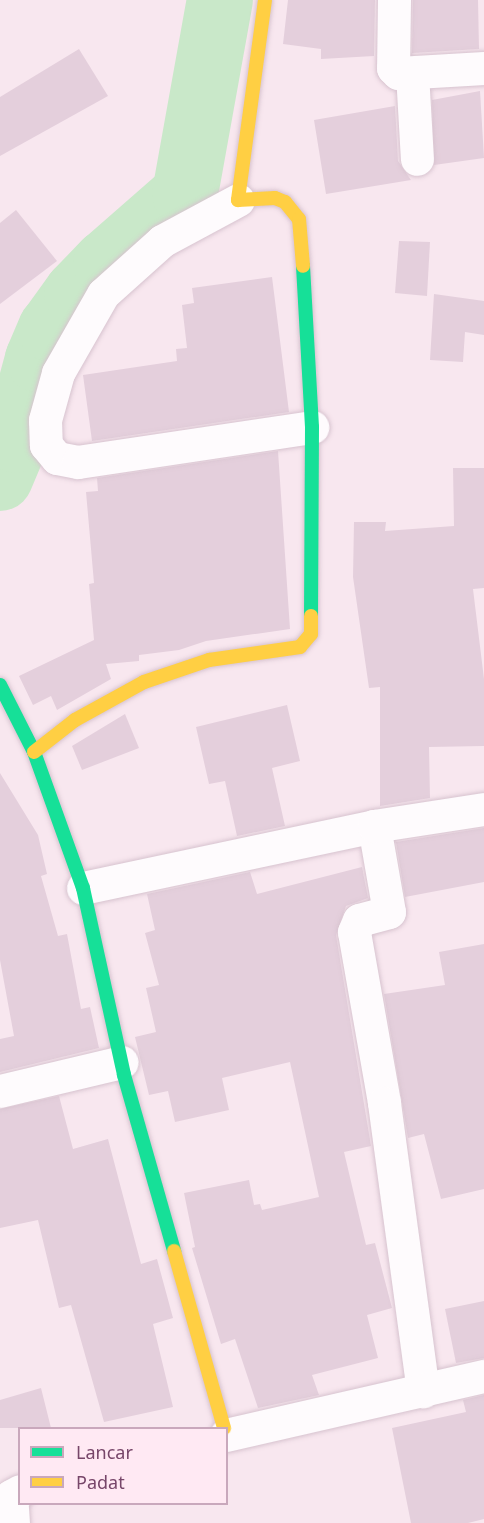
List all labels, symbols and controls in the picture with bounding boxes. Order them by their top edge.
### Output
legend [18,1427,228,1505]
text: Lancar [76,1440,133,1464]
text: Padat [76,1470,125,1494]

